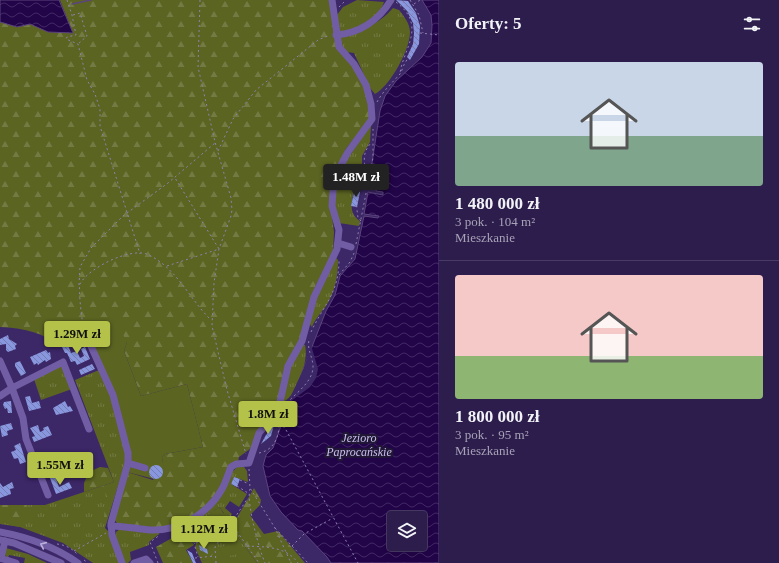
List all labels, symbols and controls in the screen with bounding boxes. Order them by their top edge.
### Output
icon: filters [741,13,763,35]
text: Oferty: 5 [455,14,522,33]
icon: home [573,88,645,160]
pin: 1.48M zł [315,164,397,198]
text: 1.48M zł [332,169,380,184]
text: 1 480 000 zł [455,194,540,213]
text: 3 pok. · 104 m² [455,214,535,229]
text: Mieszkanie [455,230,515,245]
icon: home [573,301,645,373]
pin: 1.29M zł [36,321,118,355]
text: 1.29M zł [53,326,101,341]
pin: 1.8M zł [231,401,305,435]
text: 1.8M zł [247,406,289,421]
text: 1 800 000 zł [455,407,540,426]
text: 3 pok. · 95 m² [455,427,529,442]
water label: Jezioro Paprocańskie [325,431,392,459]
text: Mieszkanie [455,443,515,458]
pin: 1.55M zł [19,452,101,486]
text: 1.55M zł [36,457,84,472]
map controls [387,511,427,551]
button: layers [387,511,427,551]
pin: 1.12M zł [163,516,245,550]
text: 1.12M zł [180,521,228,536]
one-way arrow [40,542,47,550]

